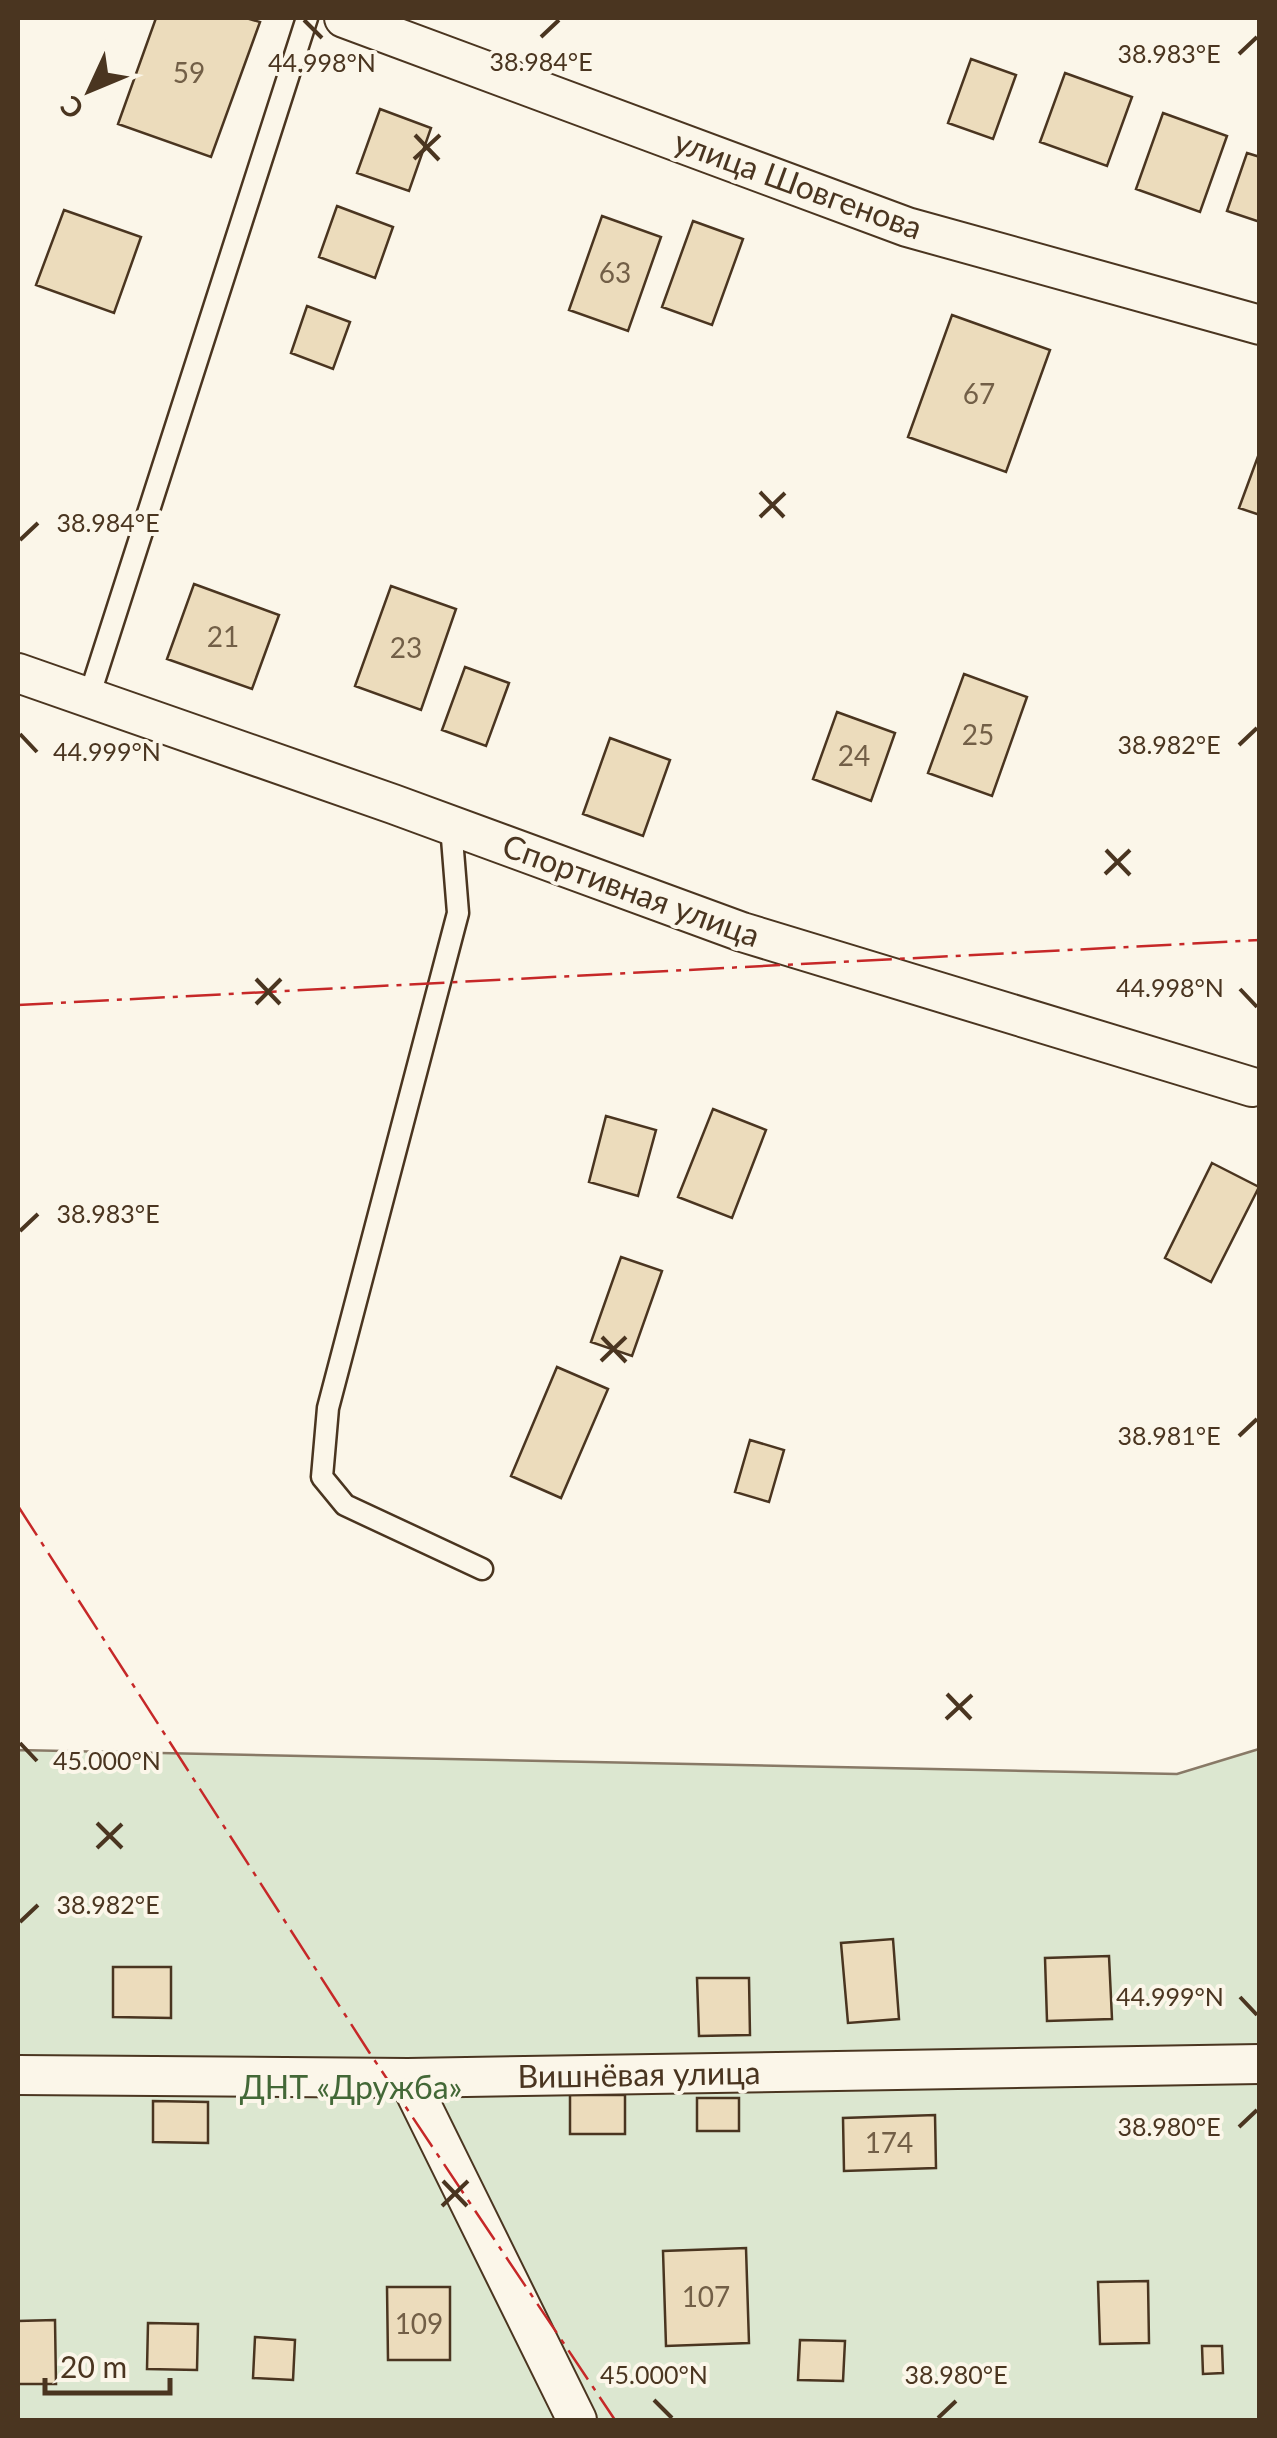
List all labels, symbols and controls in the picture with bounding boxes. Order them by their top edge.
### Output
text: 38.983°E [1117,38,1221,68]
north arrow [40,40,140,140]
text: 38.984°E [489,46,593,76]
text: 44.998°N [268,47,376,77]
house number: 59 [173,55,205,89]
text: С [52,89,90,127]
street label: улица Шовгенова [669,121,928,247]
house number: 63 [599,255,631,289]
house number: 67 [963,376,995,410]
text: 38.984°E [56,507,160,537]
house number: 21 [207,619,239,653]
house number: 23 [390,630,422,664]
house number: 25 [962,717,994,751]
text: 38.982°E [1117,729,1221,759]
text: 44.999°N [53,736,161,766]
house number: 24 [838,738,870,772]
street label: Спортивная улица [498,825,765,954]
text: 44.998°N [1116,972,1224,1002]
text: 38.983°E [56,1198,160,1228]
text: 38.981°E [1117,1420,1221,1450]
text: 45.000°N [53,1745,161,1775]
text: 38.982°E [56,1889,160,1919]
text: 44.999°N [1116,1981,1224,2011]
street label: Вишнёвая улица [517,2052,761,2095]
park label: ДНТ «Дружба» [240,2067,462,2106]
text: 38.980°E [1117,2111,1221,2141]
house number: 174 [865,2125,913,2159]
house number: 107 [682,2279,730,2313]
house number: 109 [395,2306,443,2340]
scale bar [45,2333,170,2395]
text: 20 m [60,2348,127,2384]
text: 45.000°N [600,2359,708,2389]
text: 38.980°E [904,2359,1008,2389]

